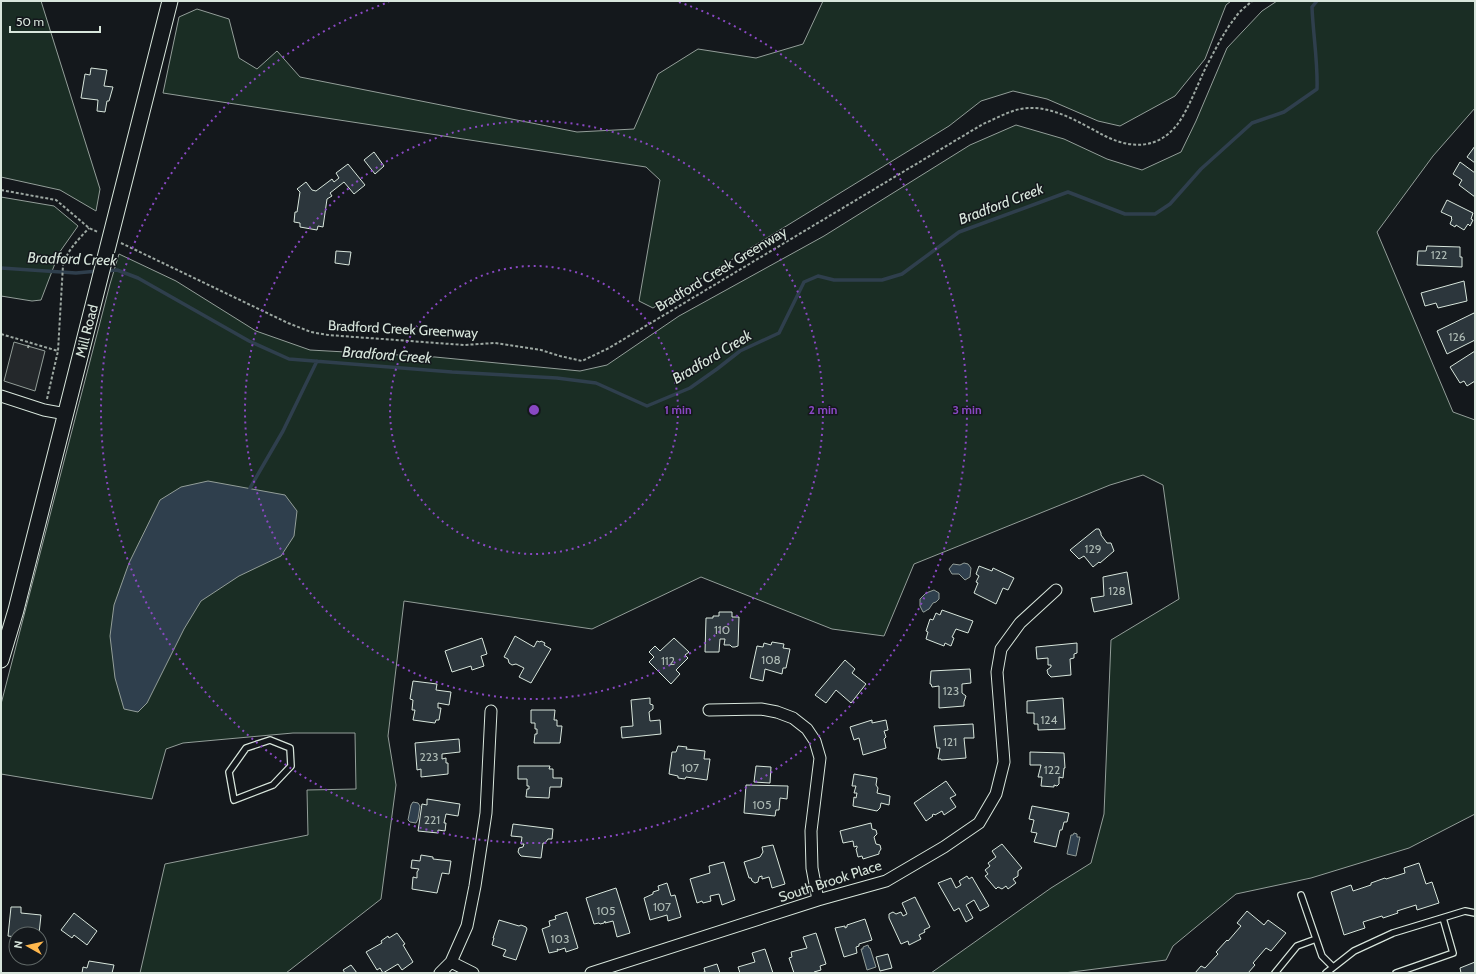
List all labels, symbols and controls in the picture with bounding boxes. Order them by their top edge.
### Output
scale bar [10,8,100,34]
text: 50 m [16,14,44,29]
water label: Bradford Creek [956,179,1046,228]
street label: Bradford Creek Greenway [652,223,790,315]
house number: 122 [1431,247,1447,262]
water label: Bradford Creek [27,248,118,270]
street label: Mill Road [71,302,102,360]
street label: Bradford Creek Greenway [328,316,478,342]
water label: Bradford Creek [669,326,755,388]
house number: 126 [1448,329,1466,344]
water label: Bradford Creek [342,343,433,367]
text: 1 min [664,402,692,417]
text: 2 min [809,402,837,417]
text: 3 min [952,402,982,417]
centre of rings [527,403,541,417]
house number: 129 [1084,541,1102,556]
house number: 128 [1108,583,1126,598]
house number: 110 [714,622,730,637]
house number: 108 [761,652,781,667]
house number: 112 [661,653,675,668]
house number: 123 [943,683,959,698]
house number: 124 [1040,712,1058,727]
house number: 121 [943,734,957,749]
house number: 223 [419,749,439,764]
house number: 107 [681,760,699,775]
house number: 122 [1044,762,1060,777]
house number: 105 [753,797,771,812]
house number: 221 [424,812,440,827]
street label: South Brook Place [776,856,884,906]
house number: 107 [653,899,671,914]
house number: 105 [597,903,615,918]
north arrow [8,926,48,966]
house number: 103 [551,931,569,946]
text: N [11,940,26,949]

